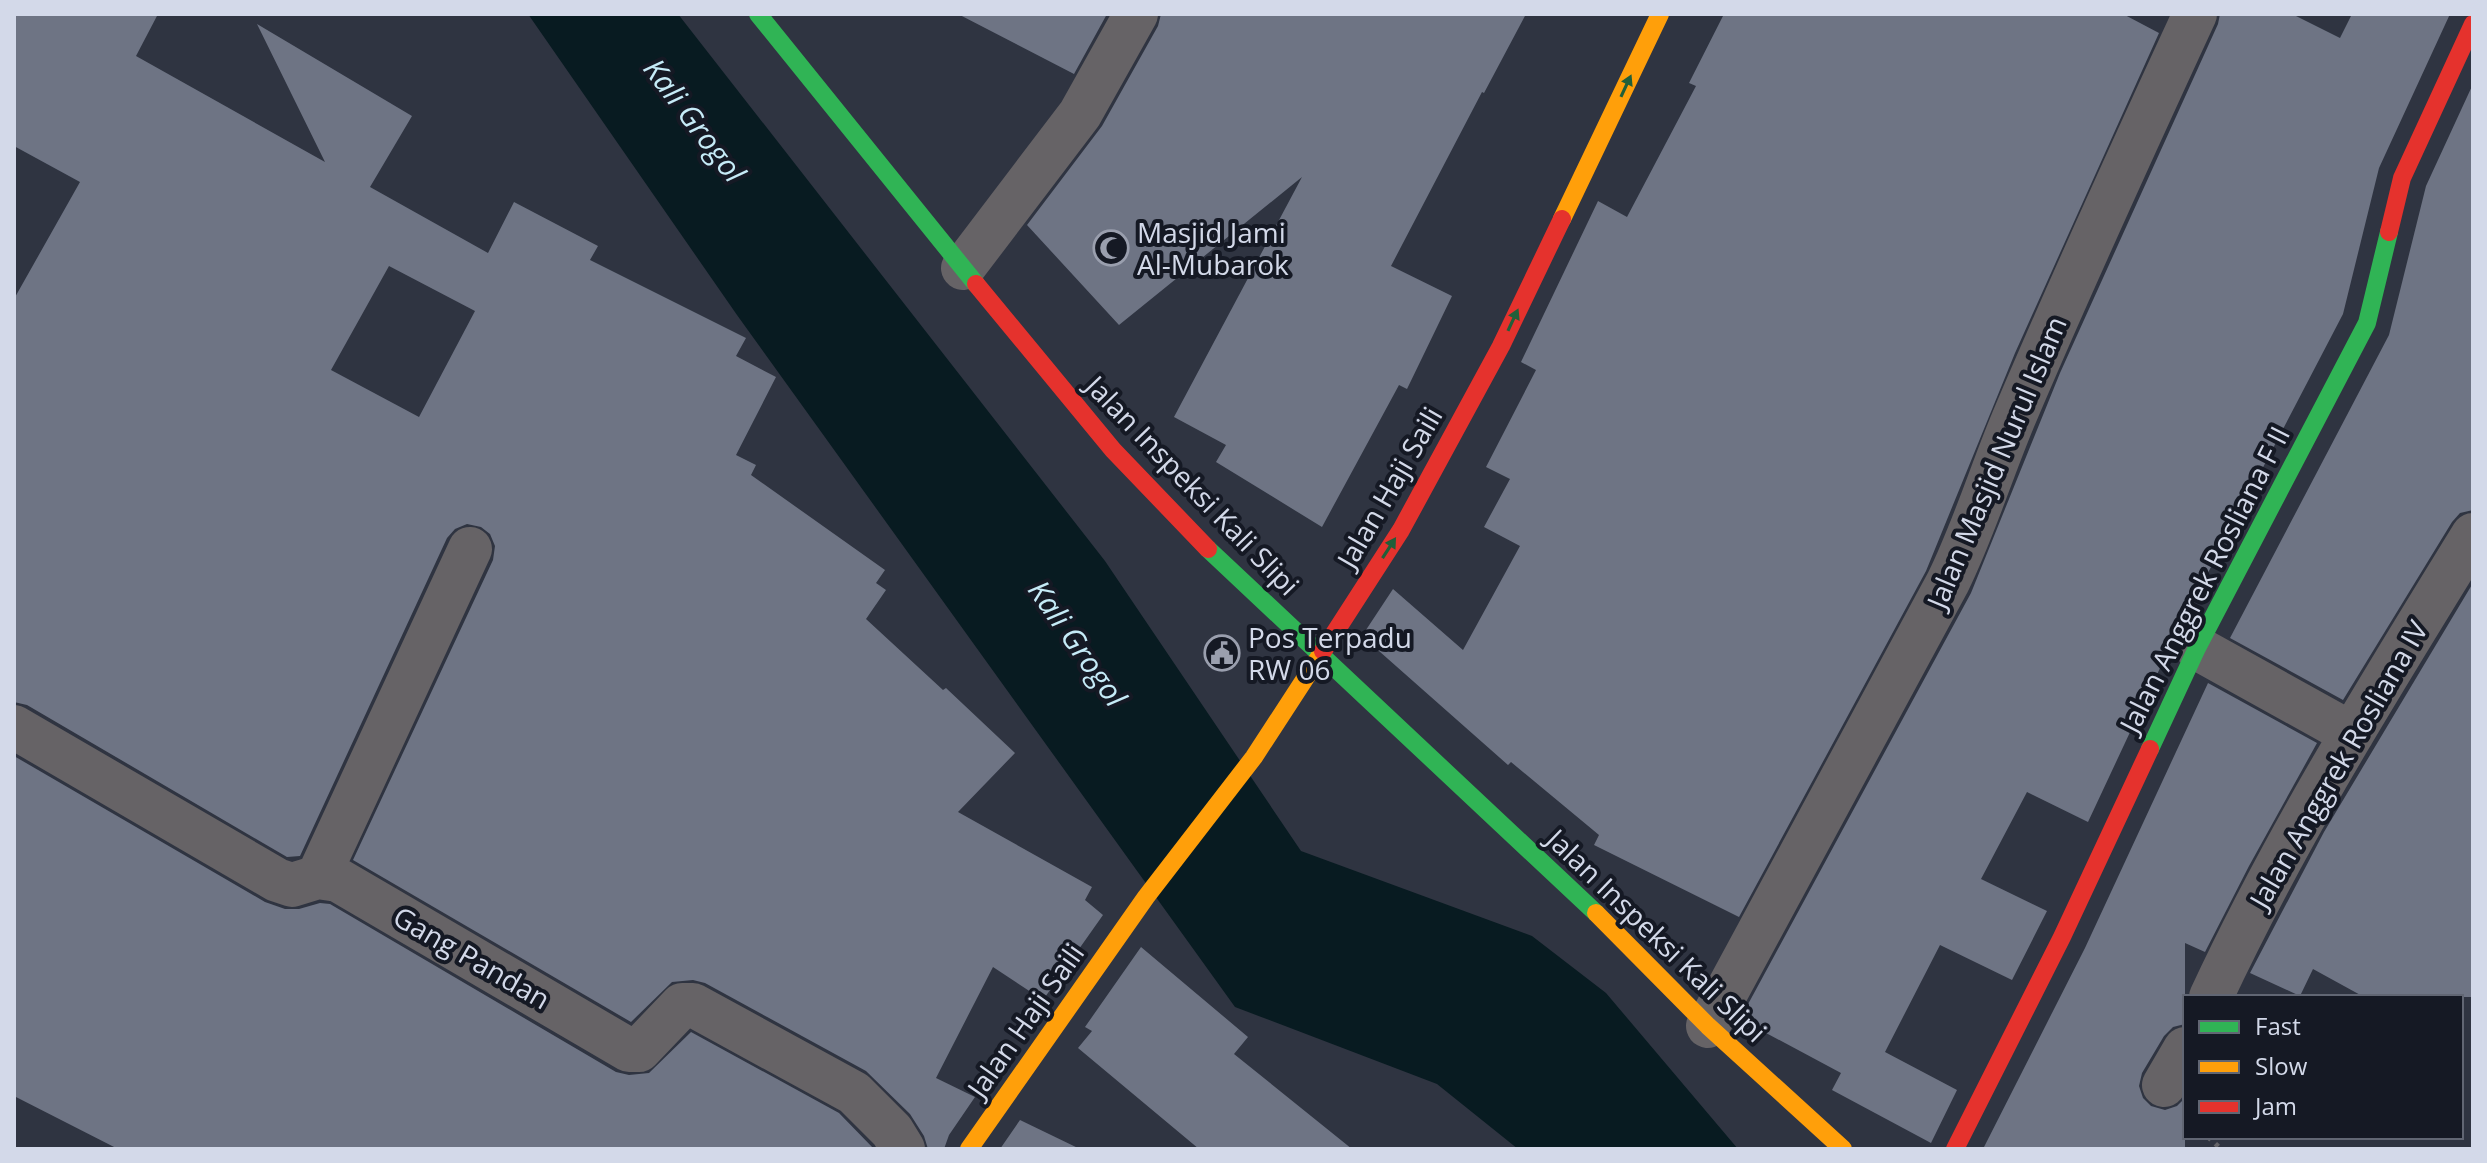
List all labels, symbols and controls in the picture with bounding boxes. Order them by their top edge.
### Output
water label: Kali Grogol [635,49,756,192]
one-way arrow [1619,74,1633,97]
place label: Masjid Jami Al-Mubarok [1137,213,1289,283]
mosque icon: Masjid Jami Al-Mubarok [1092,229,1130,267]
one-way arrow [1506,308,1520,332]
street label: Jalan Masjid Nurul Islam [1916,310,2075,617]
street label: Jalan Inspeksi Kali Slipi [1076,365,1308,603]
street label: Jalan Haji Saili [1326,400,1450,577]
street label: Jalan Anggrek Rosliana F II [2109,419,2298,741]
one-way arrow [1381,538,1396,559]
water label: Kali Grogol [1019,571,1137,716]
street label: Jalan Anggrek Rosliana IV [2238,613,2436,917]
place label: Pos Terpadu RW 06 [1248,618,1412,688]
public building icon: Pos Terpadu RW 06 [1203,634,1241,672]
street label: Jalan Inspeksi Kali Slipi [1537,818,1775,1050]
street label: Gang Pandan [387,897,557,1017]
street label: Jalan Haji Saili [956,935,1092,1107]
legend [2183,995,2463,1139]
text: Fast [2255,1009,2301,1042]
text: Slow [2255,1049,2308,1082]
text: Jam [2253,1089,2297,1122]

